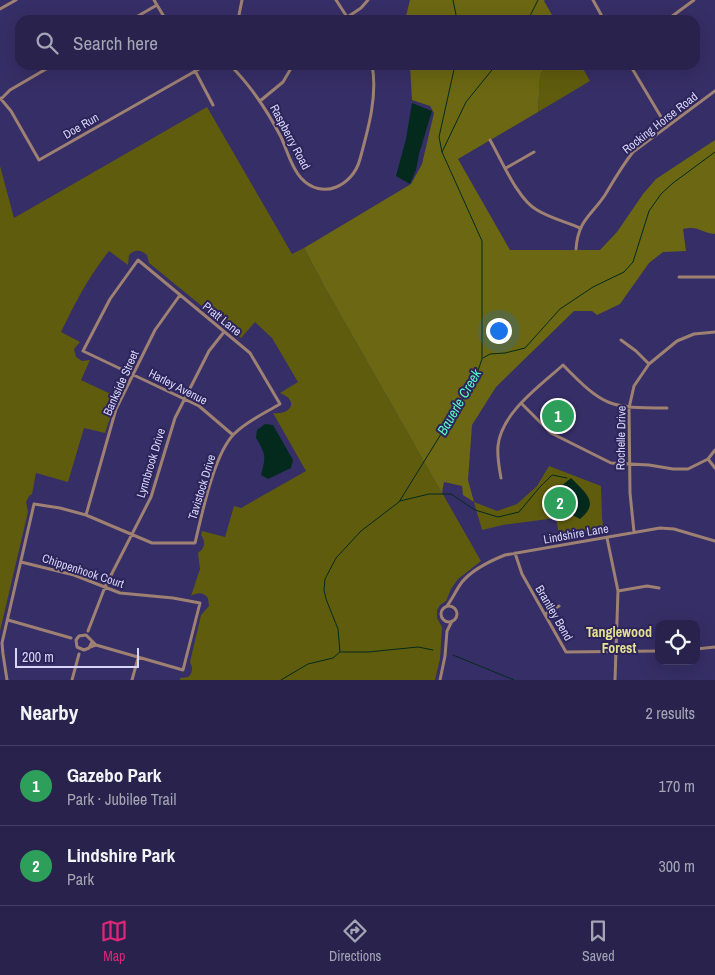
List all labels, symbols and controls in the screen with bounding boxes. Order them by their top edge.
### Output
search box [15,15,700,70]
icon: search [33,29,61,57]
text: Search here [73,30,158,56]
street label: Rocking Horse Road [619,89,701,157]
street label: Raspberry Road [266,102,314,172]
street label: Doe Run [60,109,102,143]
street label: Pratt Lane [199,298,245,340]
your location [486,318,512,344]
street label: Bankside Street [99,348,143,418]
street label: Harley Avenue [146,365,210,409]
water label: Bauerle Creek [433,365,486,438]
pin: 1 [542,397,574,435]
street label: Rochelle Drive [612,406,630,470]
street label: Lynnbrook Drive [133,426,169,500]
street label: Tavistock Drive [184,452,220,522]
pin: 2 [544,484,576,522]
street label: Lindshire Lane [542,520,610,548]
street label: Chippenhook Court [40,550,126,592]
street label: Brantley Bend [532,582,576,644]
map controls [655,620,700,665]
button: locate [655,620,700,665]
district label: Tanglewood Forest [586,623,652,657]
scale bar [15,645,139,668]
text: 200 m [22,648,54,666]
text: Nearby [20,698,78,727]
text: 2 results [645,702,695,724]
text: Gazebo Park [67,762,161,788]
text: 1 [32,775,40,797]
text: 170 m [659,775,695,797]
text: Park · Jubilee Trail [67,788,176,810]
text: Lindshire Park [67,842,175,868]
text: 2 [32,855,40,877]
text: 300 m [659,855,695,877]
text: Park [67,868,94,890]
tab: Map [100,917,128,965]
tab: Directions [329,917,381,965]
tab: Saved [582,917,615,965]

